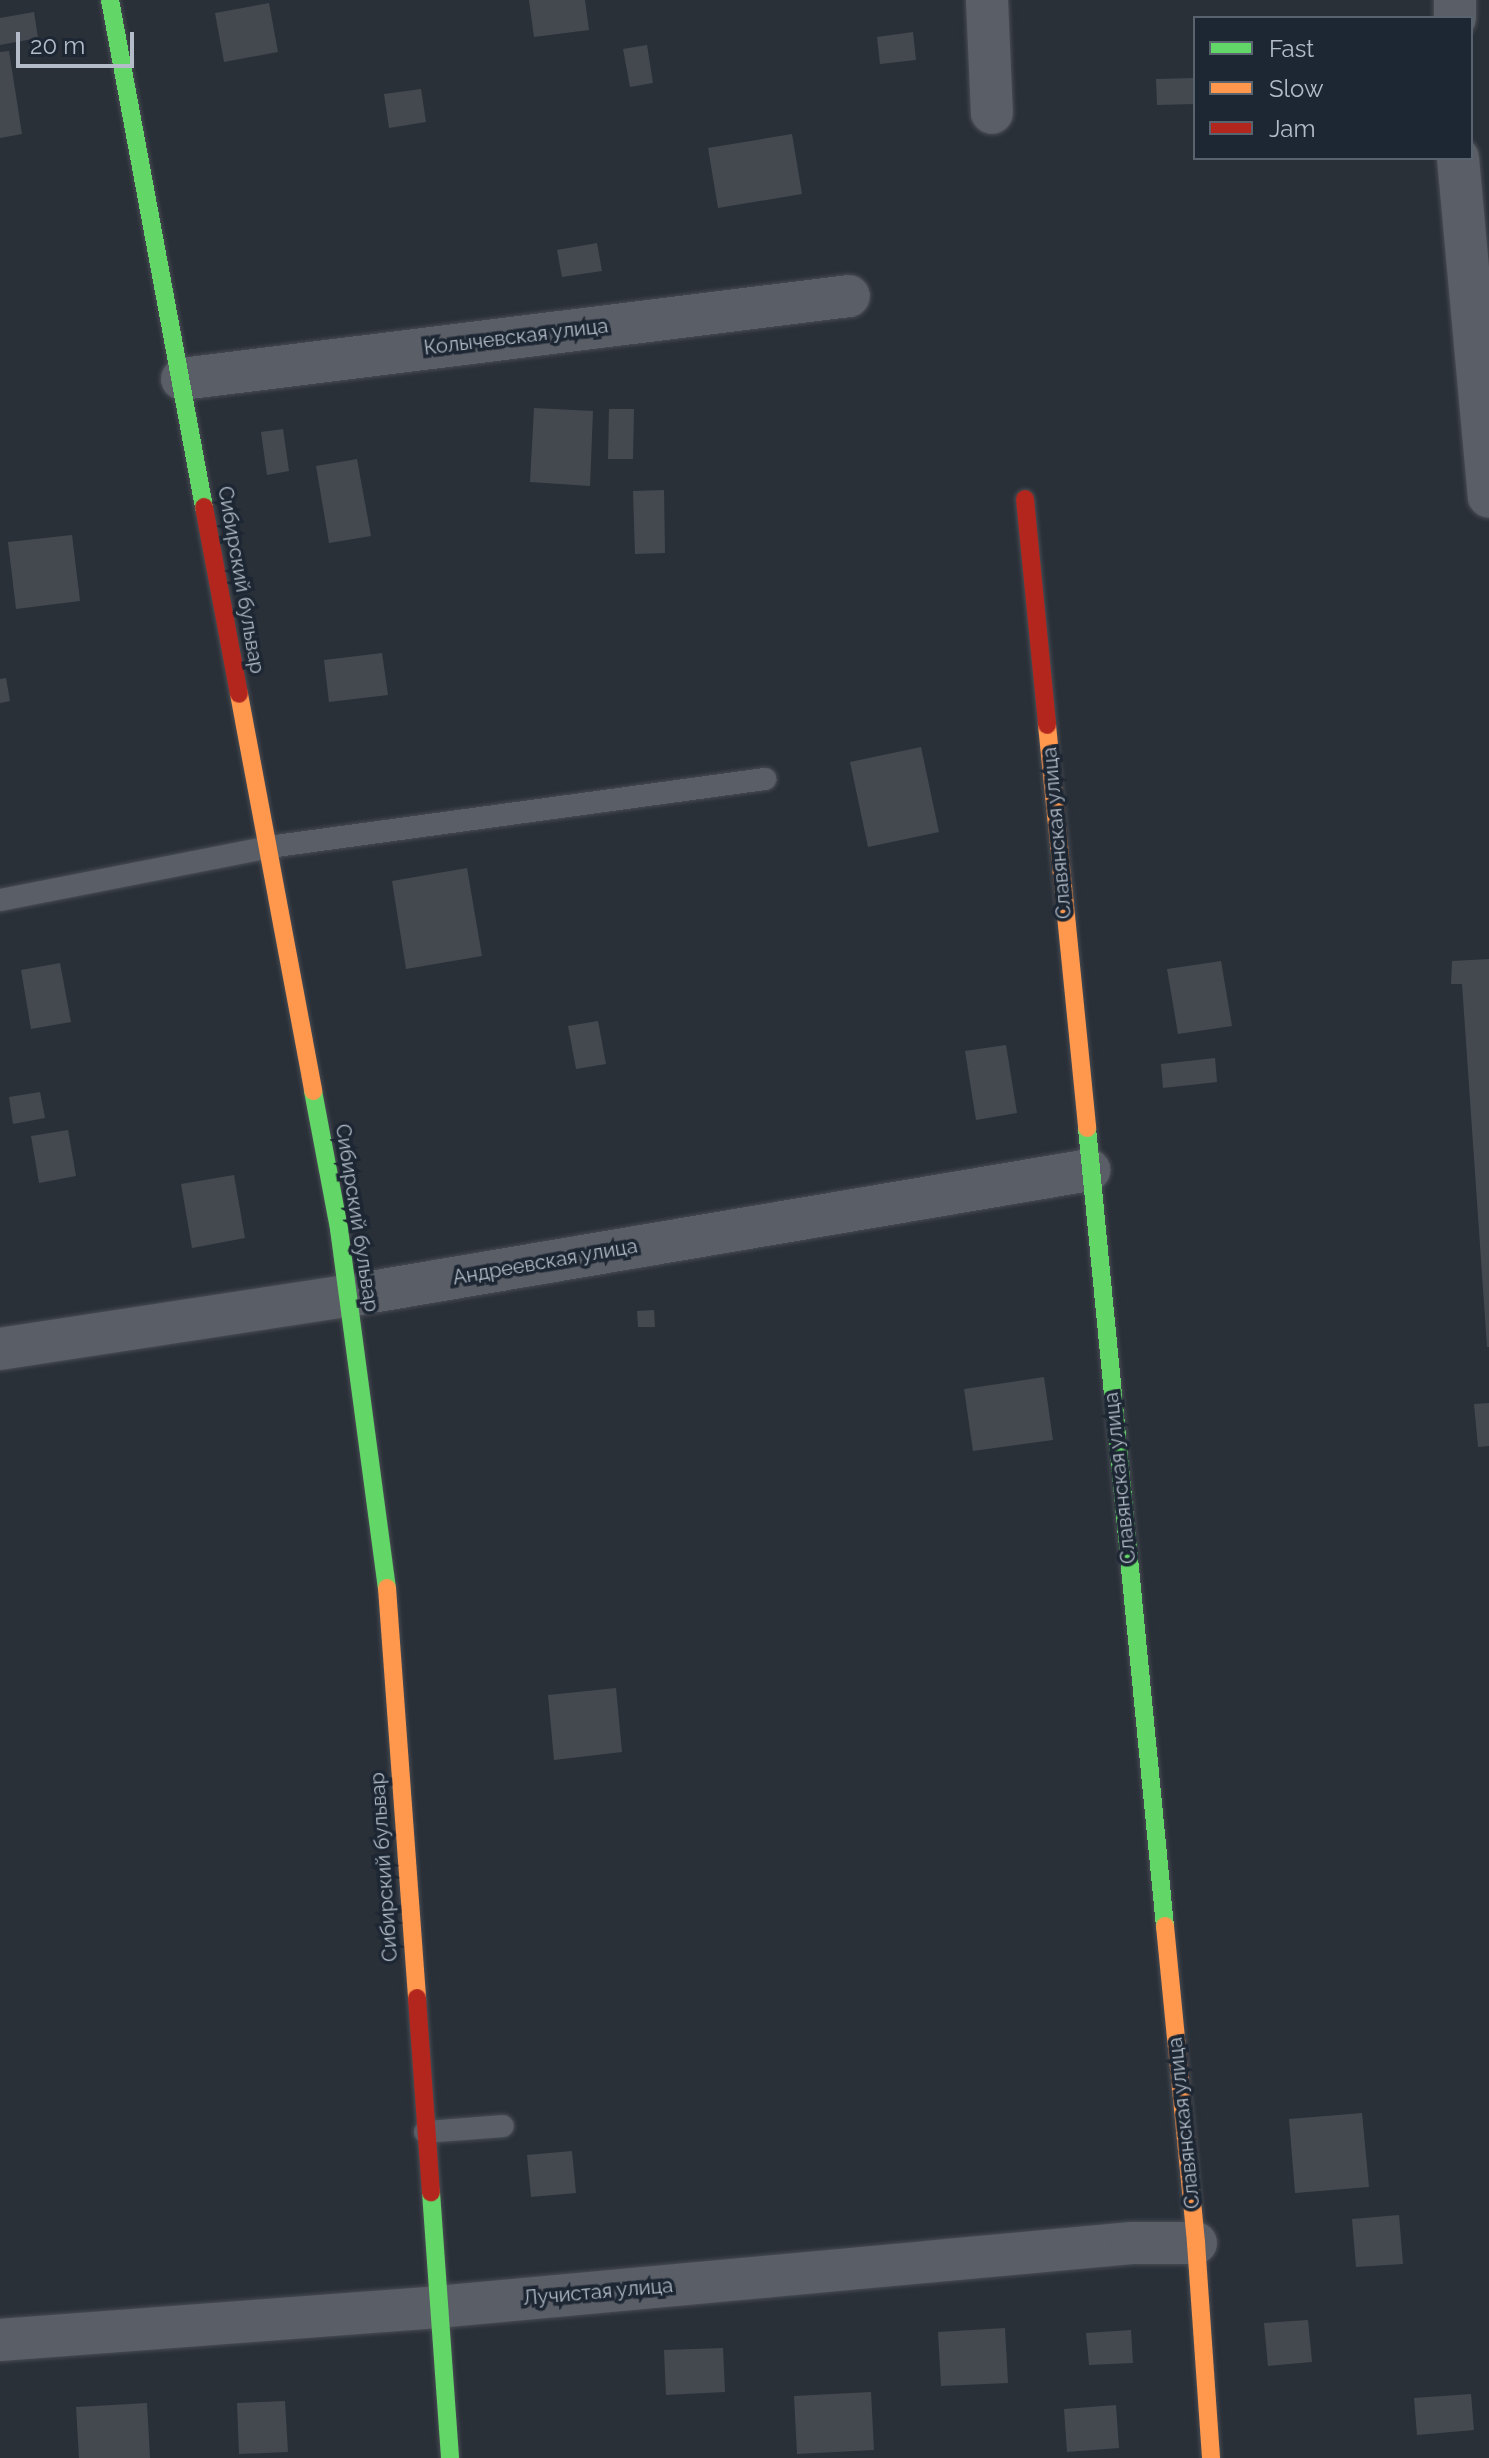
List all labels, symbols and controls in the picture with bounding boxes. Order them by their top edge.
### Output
scale bar [20,16,138,66]
legend [1193,16,1473,160]
text: 20 m [30,31,85,60]
text: Fast [1269,34,1314,63]
text: Slow [1269,74,1323,103]
text: Jam [1269,114,1315,143]
street label: Колычевская улица [422,314,610,360]
street label: Сибирский бульвар [213,484,269,676]
street label: Славянская улица [1038,746,1076,920]
street label: Сибирский бульвар [330,1122,384,1314]
street label: Андреевская улица [451,1234,639,1290]
street label: Славянская улица [1099,1391,1141,1565]
street label: Сибирский бульвар [365,1771,403,1963]
street label: Славянская улица [1163,2036,1205,2210]
street label: Лучистая улица [522,2273,674,2311]

